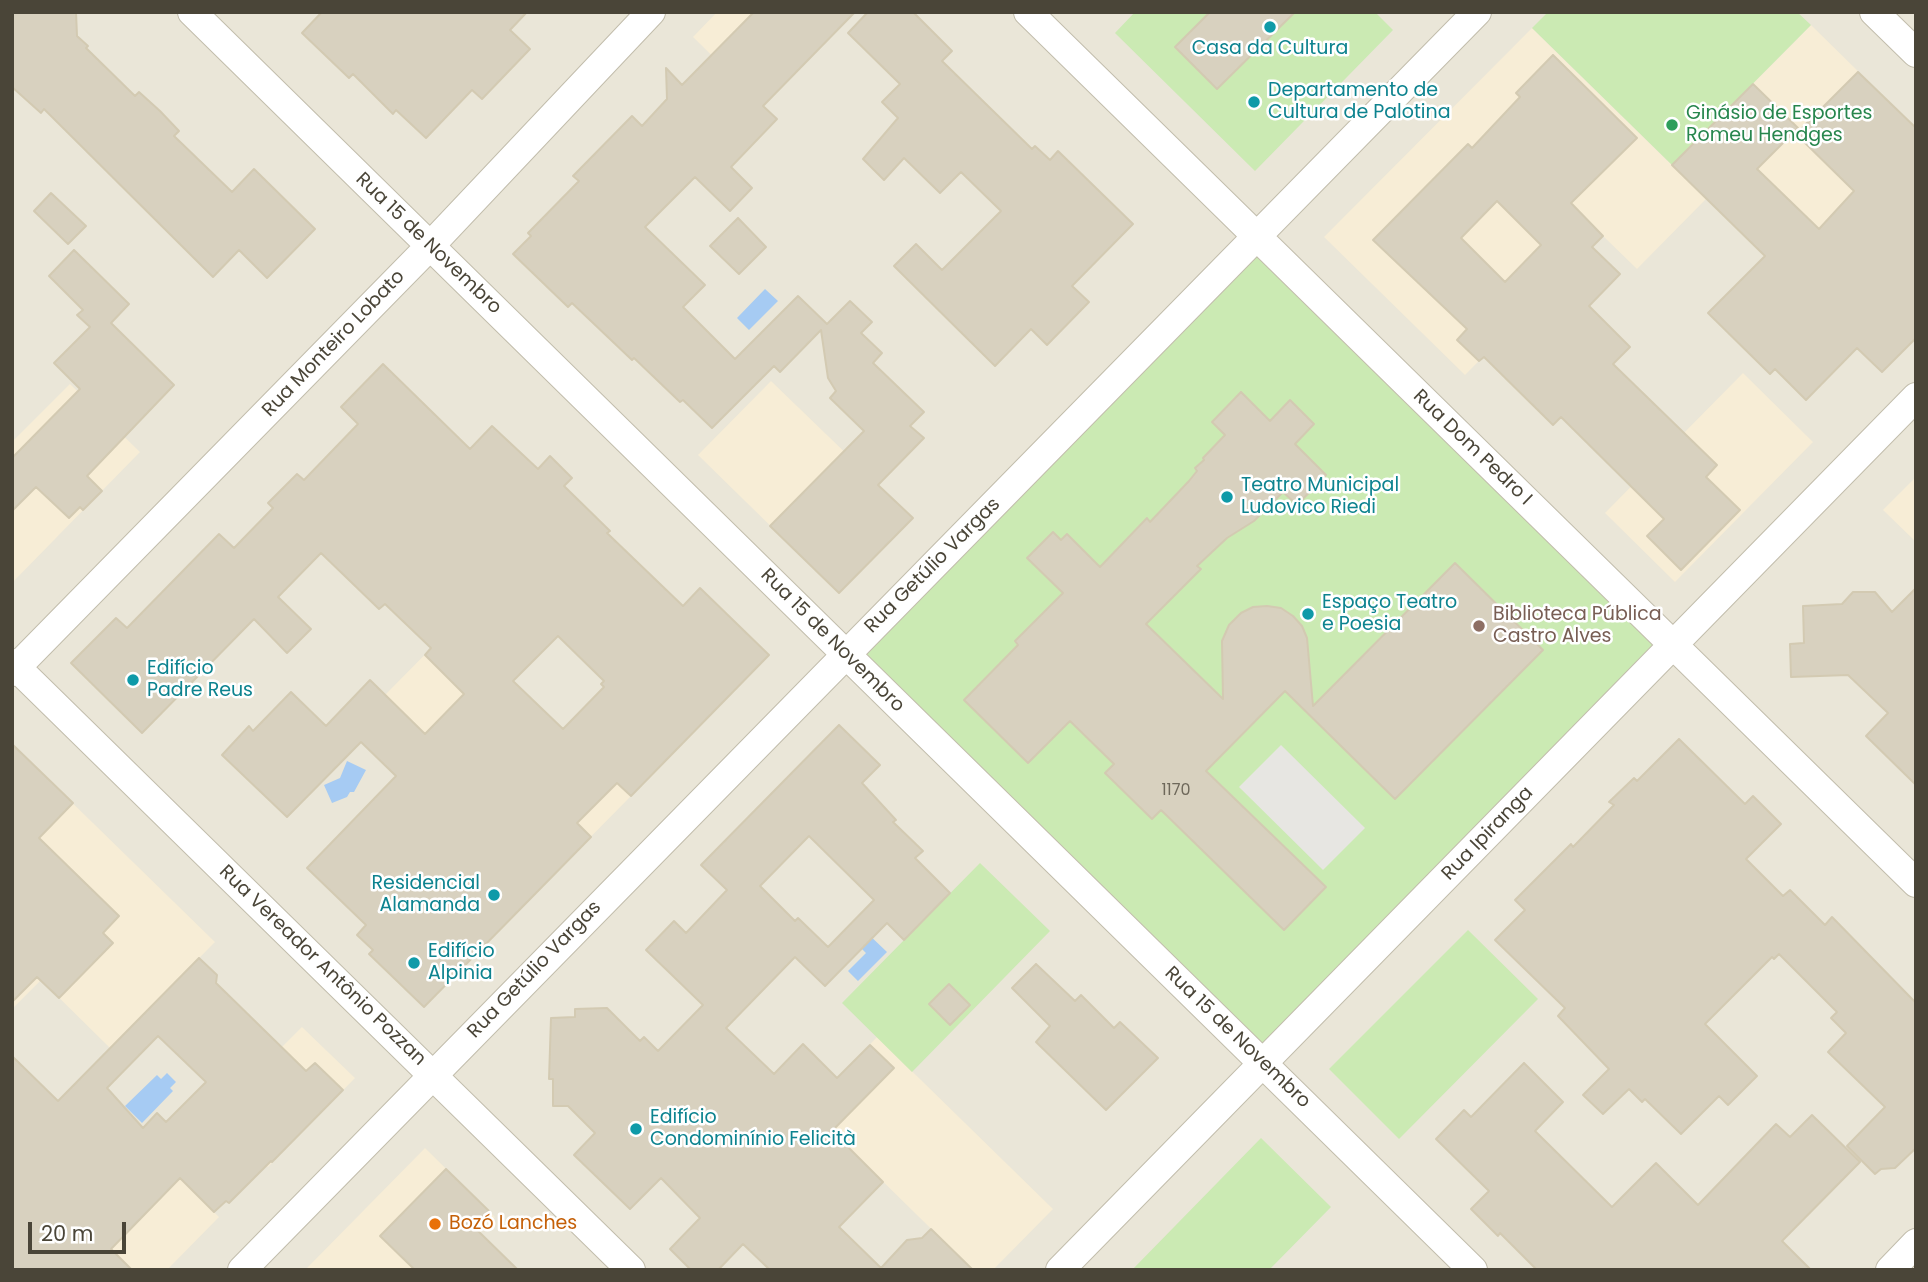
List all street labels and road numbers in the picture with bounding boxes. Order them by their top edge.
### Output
street label: Rua 15 de Novembro [350,168,506,320]
street label: Rua Monteiro Lobato [258,266,410,422]
street label: Rua Dom Pedro I [1408,385,1536,511]
street label: Rua Getúlio Vargas [861,494,1005,638]
street label: Rua 15 de Novembro [755,564,909,718]
street label: Rua Ipiranga [1438,782,1538,886]
street label: Rua Vereador Antônio Pozzan [214,861,430,1071]
street label: Rua Getúlio Vargas [464,897,606,1043]
street label: Rua 15 de Novembro [1159,962,1315,1114]

